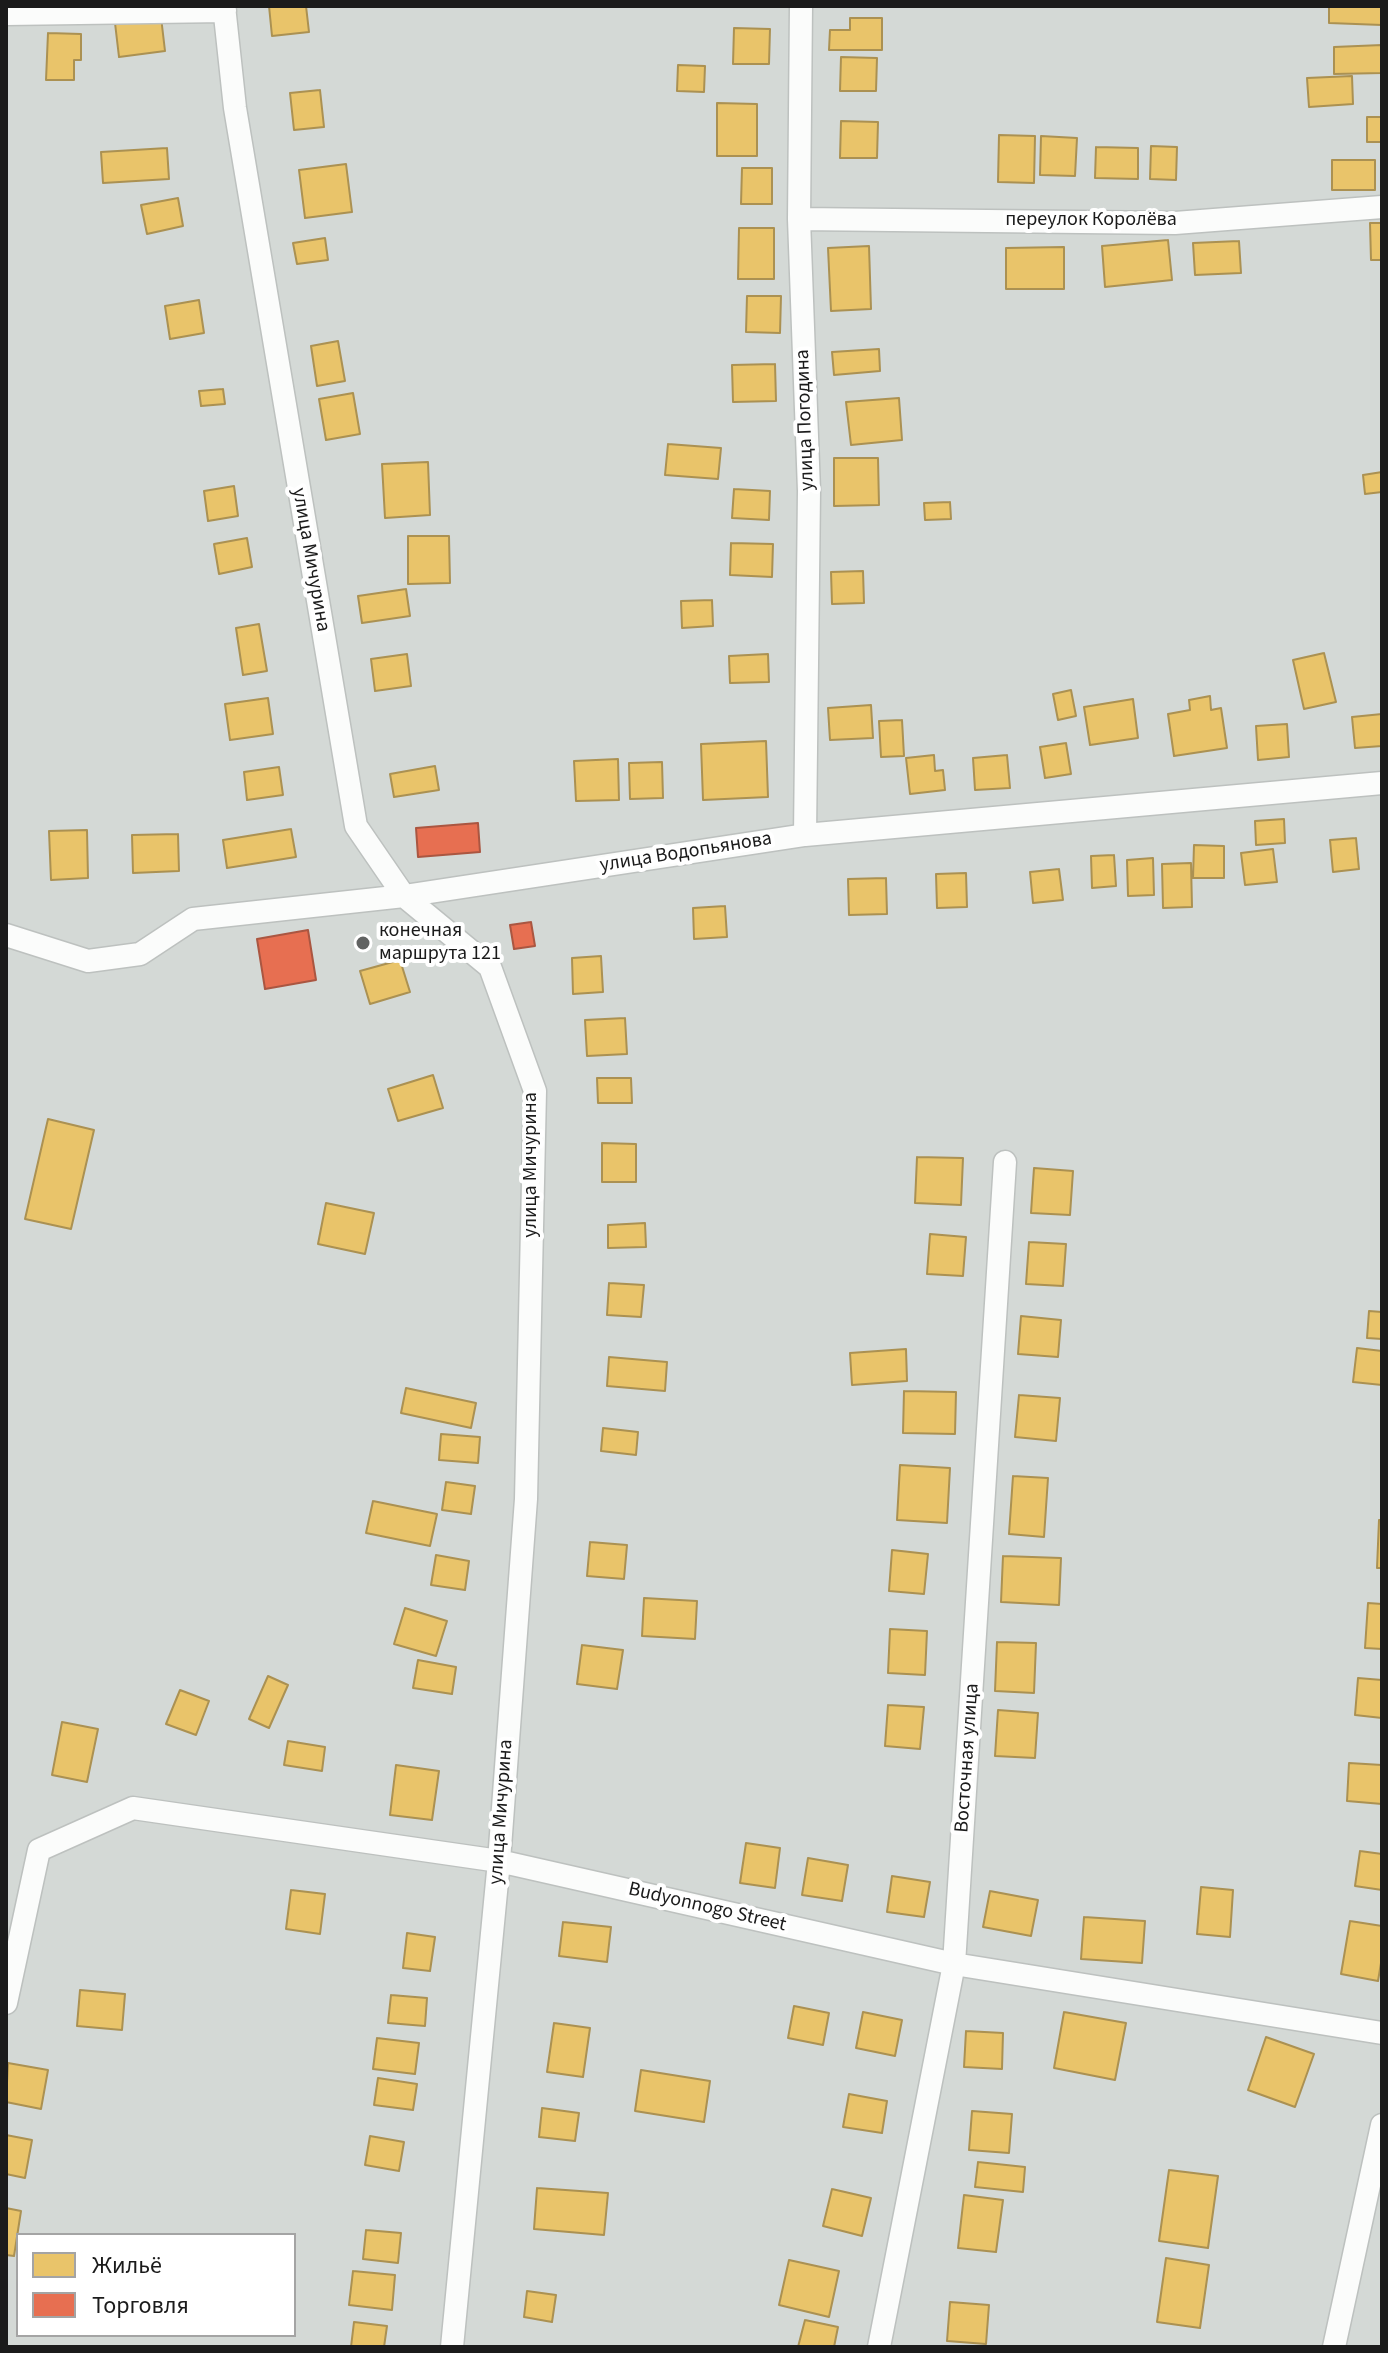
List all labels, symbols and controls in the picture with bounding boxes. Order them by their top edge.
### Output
street label: переулок Королёва [1005,209,1177,233]
street label: улица Погодина [792,349,820,491]
street label: улица Мичурина [286,486,334,634]
street label: улица Водопьянова [598,828,774,878]
place label: конечная маршрута 121 [379,920,501,967]
marker: конечная маршрута 121 [354,934,372,952]
street label: улица Мичурина [520,1092,544,1238]
street label: Восточная улица [951,1683,985,1833]
street label: улица Мичурина [485,1739,519,1885]
street label: Budyonnogo Street [626,1878,788,1938]
legend [16,2233,296,2337]
text: Жильё [92,2248,162,2283]
text: Торговля [92,2288,189,2323]

